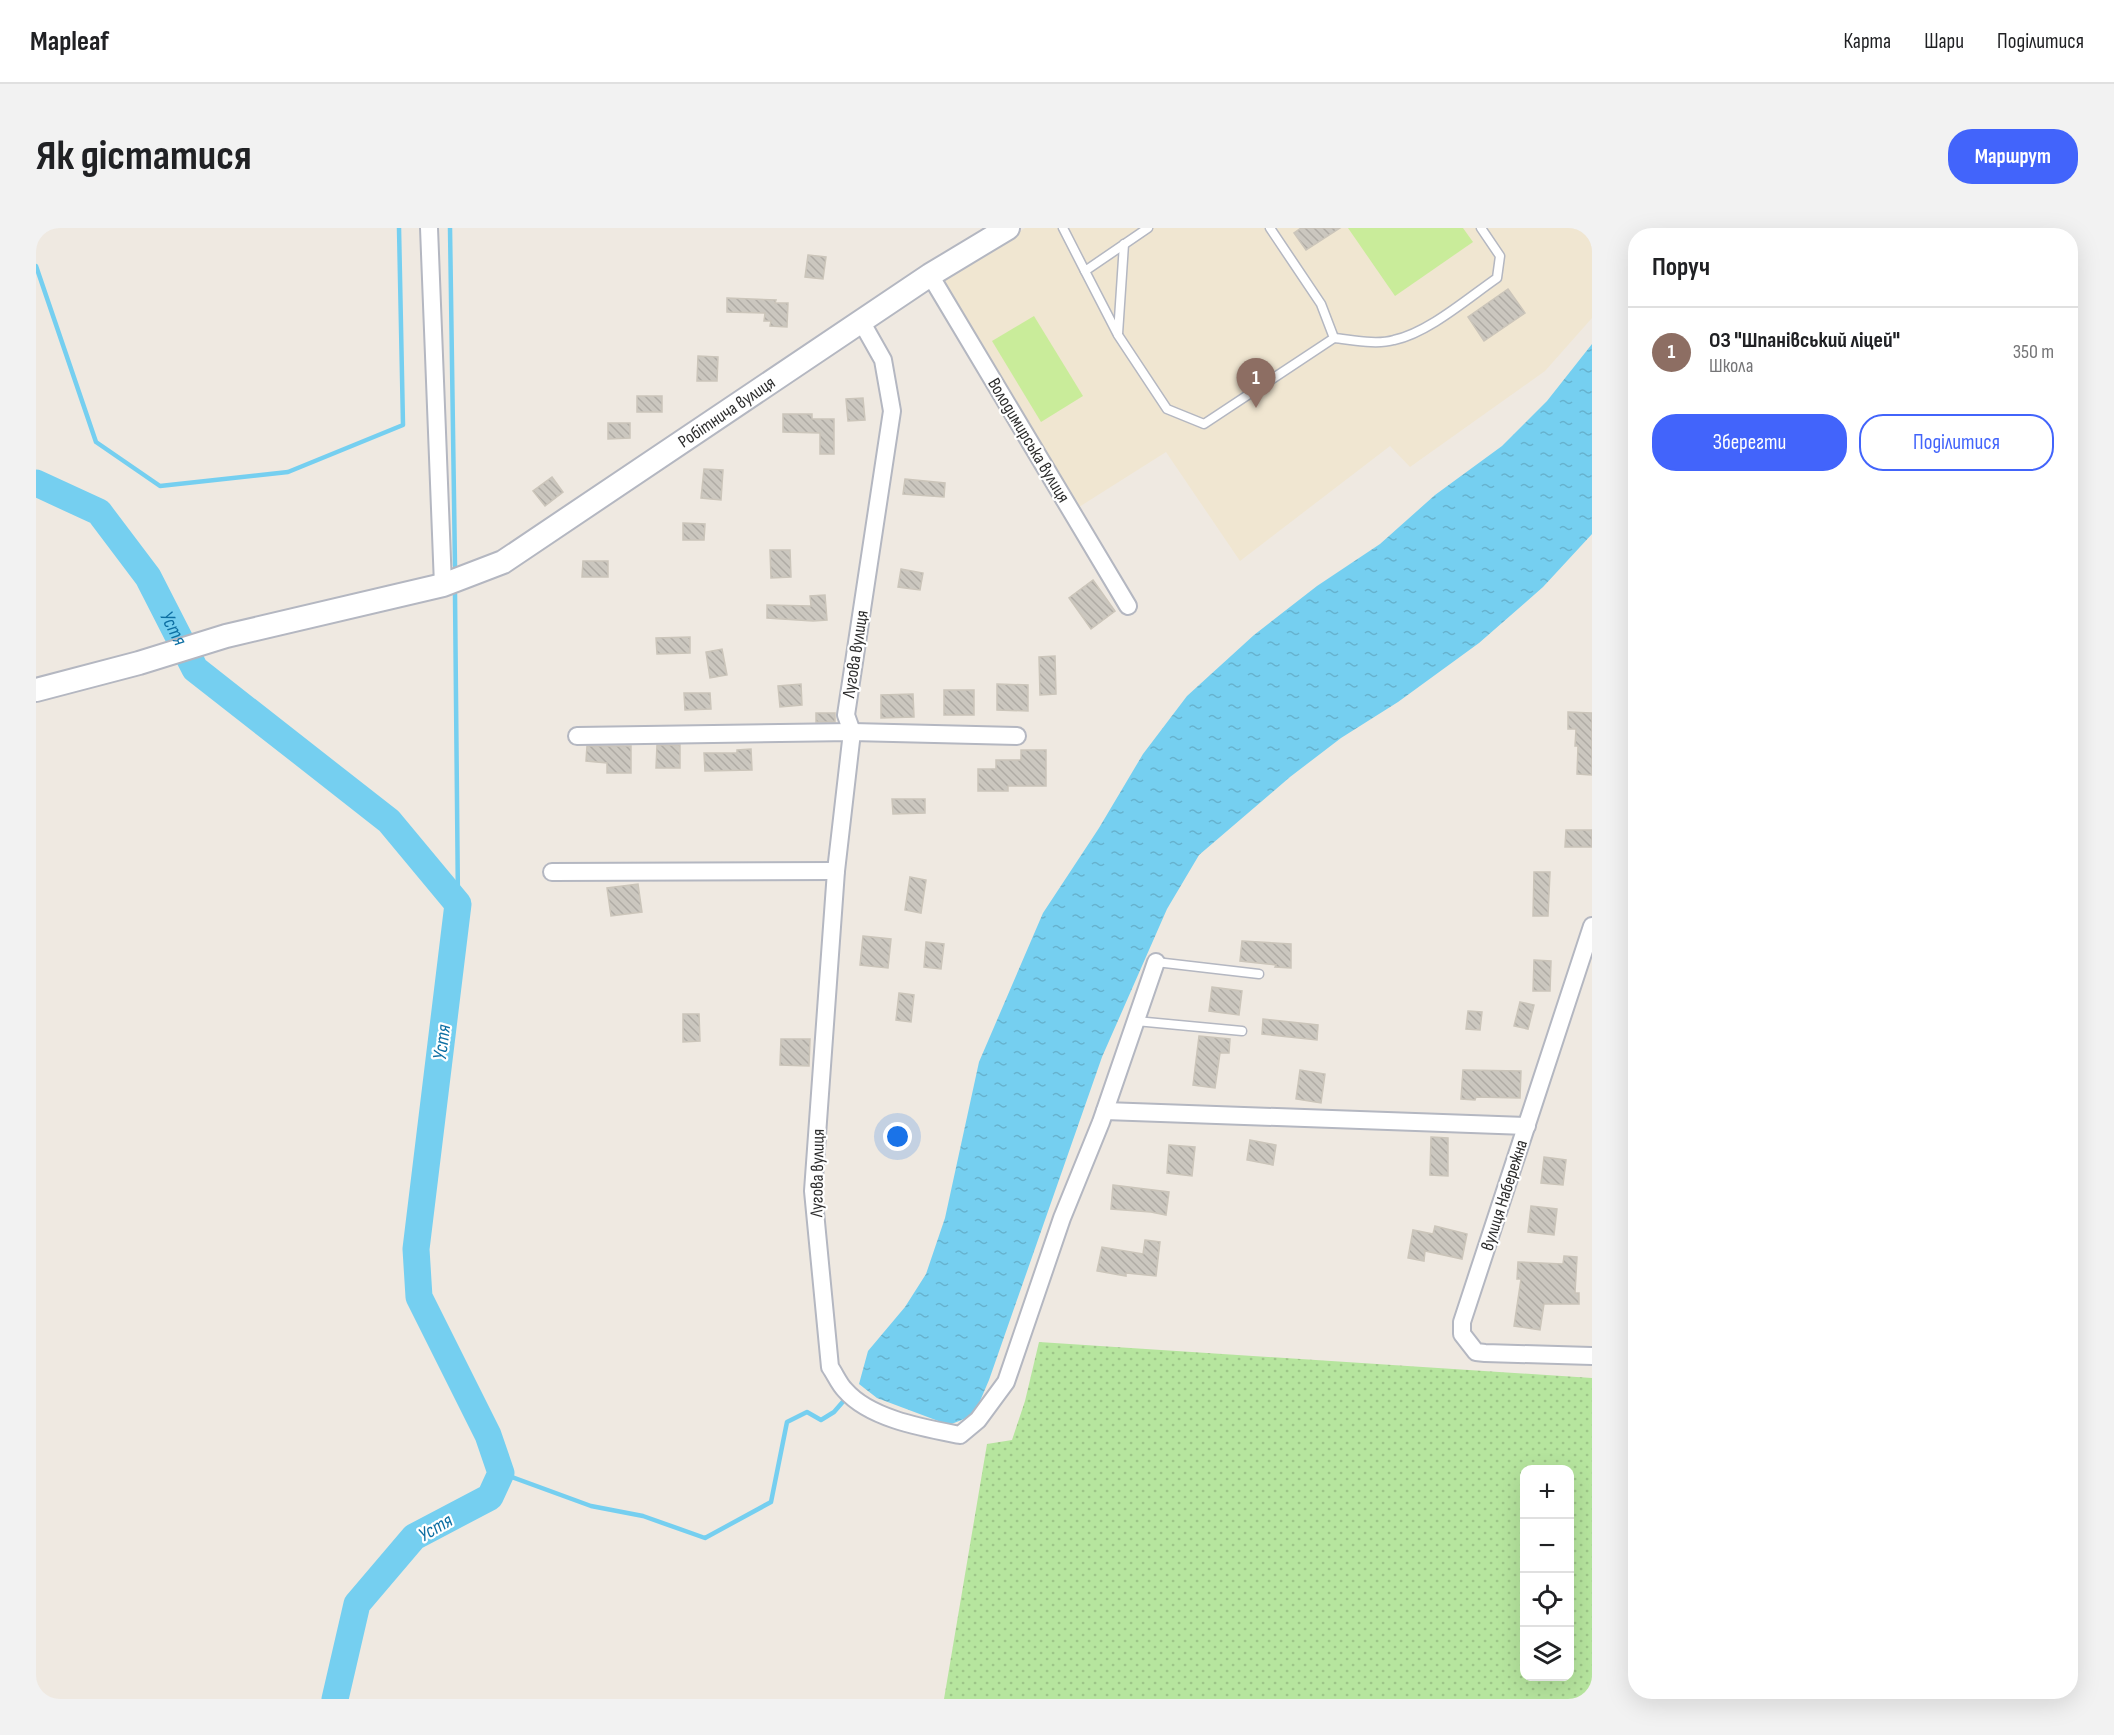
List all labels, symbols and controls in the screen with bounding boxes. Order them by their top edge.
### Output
text: Mapleaf [30,25,109,58]
text: Карта [1843,29,1891,54]
text: Шари [1924,29,1964,54]
text: Поділитися [1997,29,2084,54]
button: Маршрут [1948,129,2078,184]
text: Як дістатися [36,131,252,182]
text: Поруч [1652,252,1710,283]
text: ОЗ "Шпанівський ліцей" [1709,327,1900,354]
text: 1 [1668,340,1675,364]
text: 350 m [2013,340,2054,364]
text: Школа [1709,354,1753,378]
pin: 1 [1236,358,1276,408]
street label: Робітнича вулиця [674,372,779,452]
street label: Володимирська вулиця [983,374,1074,506]
button: Зберегти [1652,414,1847,471]
button: Поділитися [1859,414,2054,471]
water label: Устя [154,607,192,650]
street label: Лугова вулиця [838,609,873,700]
water label: Устя [428,1023,456,1061]
your location [883,1122,912,1151]
street label: Лугова вулиця [806,1129,829,1218]
street label: вулиця Набережна [1477,1137,1532,1253]
map controls [1520,1465,1574,1681]
button: + [1520,1465,1574,1519]
water label: Устя [414,1508,457,1547]
button: − [1520,1519,1574,1573]
button: locate [1520,1573,1574,1627]
button: layers [1520,1627,1574,1681]

